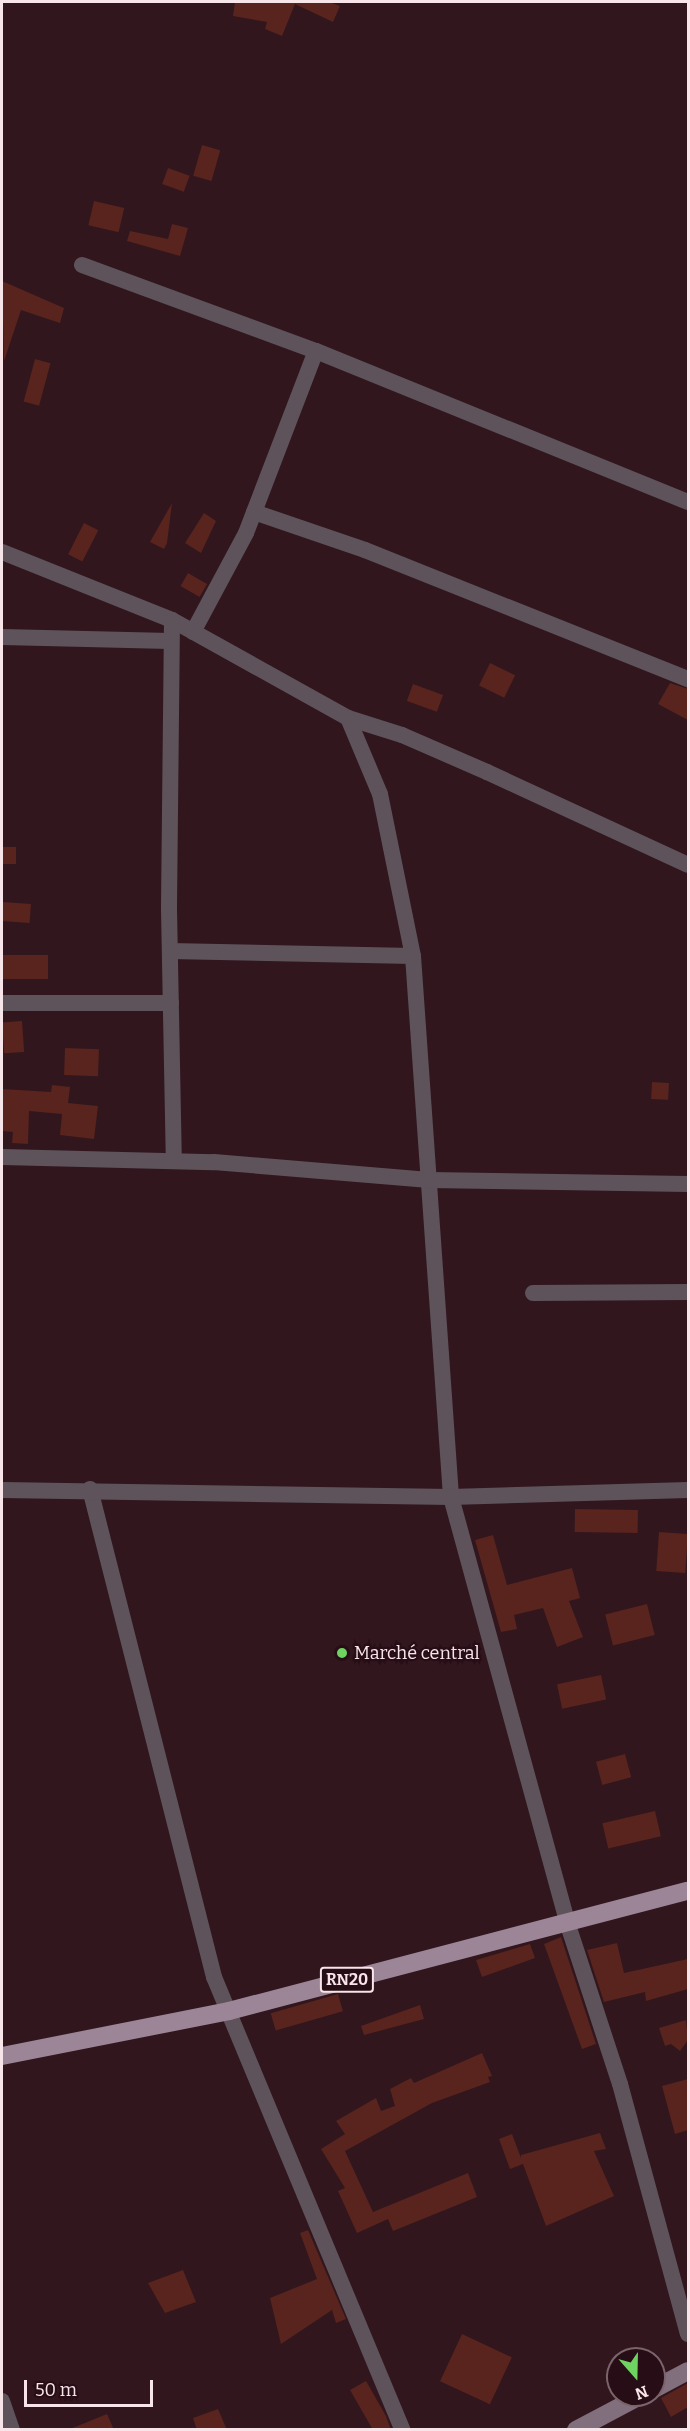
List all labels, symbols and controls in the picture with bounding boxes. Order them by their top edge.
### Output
place label: Marché central [354,1642,480,1664]
marker: Marché central [335,1646,349,1660]
road number: RN20 [318,1967,376,1993]
north arrow [606,2347,666,2407]
scale bar [27,2368,156,2406]
text: 50 m [35,2379,77,2401]
text: N [633,2381,651,2404]

